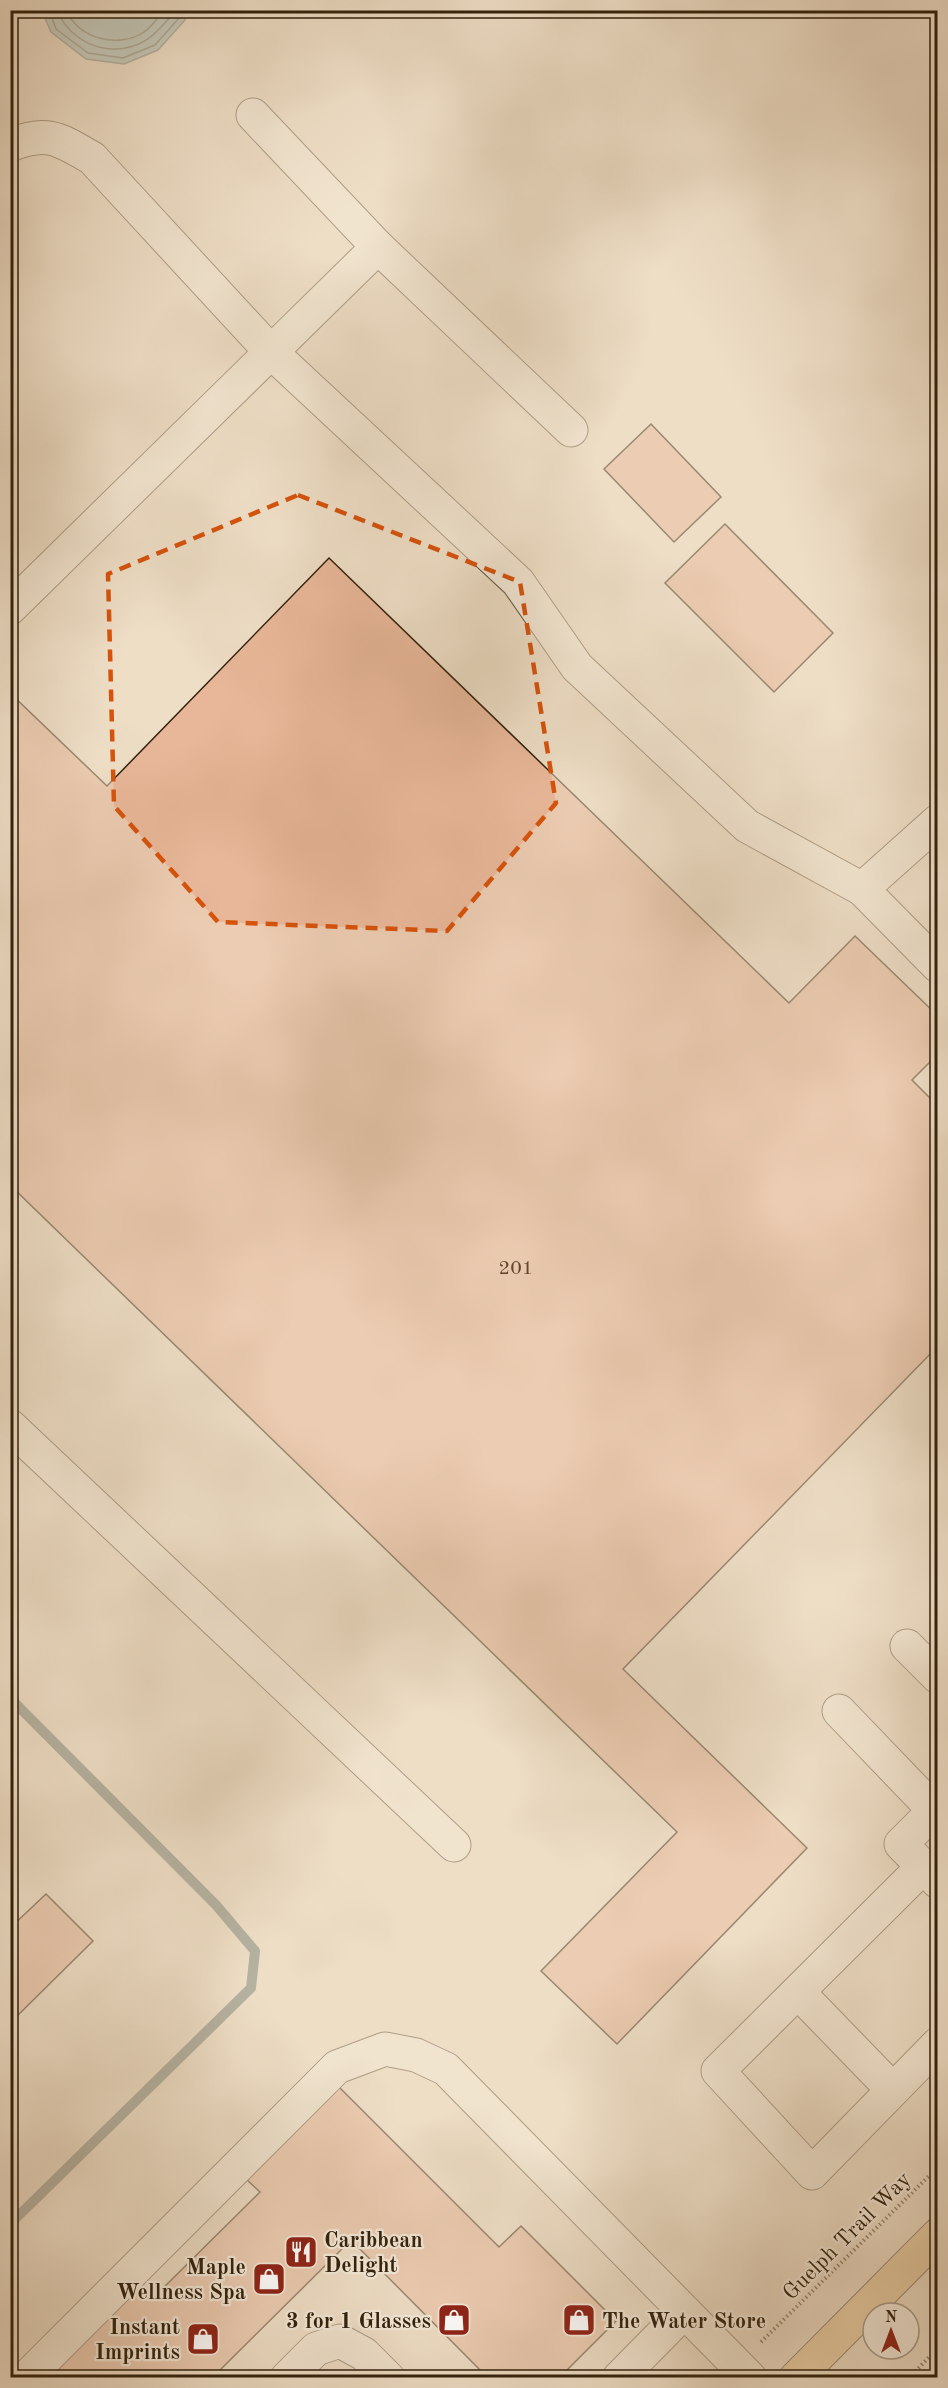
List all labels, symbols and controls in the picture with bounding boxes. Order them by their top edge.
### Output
house number: 201 [499,1259,533,1279]
street label: Guelph Trail Way [779,2168,916,2305]
place label: Caribbean Delight [324,2230,423,2277]
restaurant icon: Caribbean Delight [283,2234,319,2270]
place label: Maple Wellness Spa [116,2257,246,2304]
shop icon: Maple Wellness Spa [251,2261,287,2297]
north arrow [861,2301,921,2361]
shop icon: 3 for 1 Glasses [436,2302,472,2338]
shop icon: The Water Store [561,2302,597,2338]
text: N [885,2310,898,2326]
place label: 3 for 1 Glasses [286,2311,431,2333]
place label: The Water Store [602,2311,766,2333]
place label: Instant Imprints [95,2317,180,2364]
shop icon: Instant Imprints [185,2321,221,2357]

